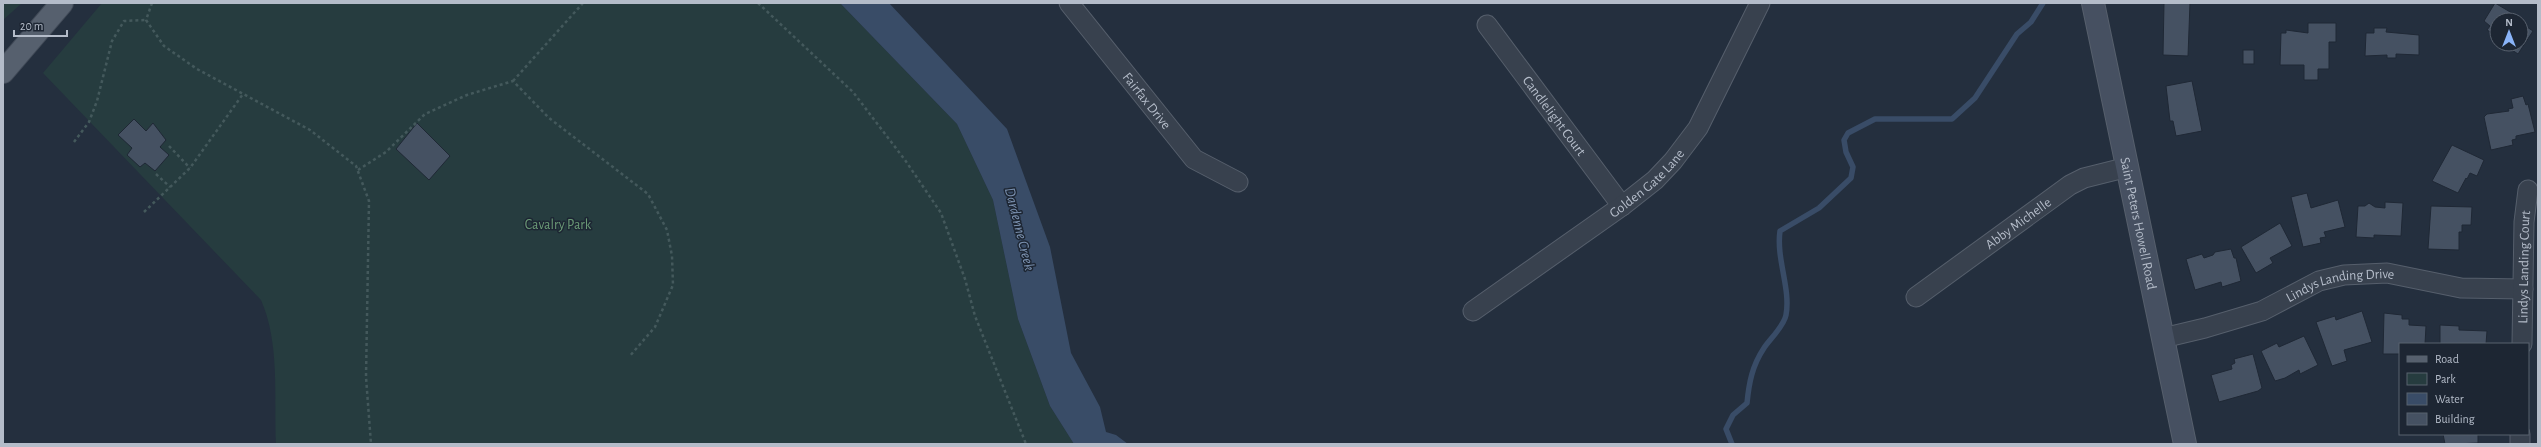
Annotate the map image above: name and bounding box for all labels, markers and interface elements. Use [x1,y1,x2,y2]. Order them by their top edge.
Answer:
scale bar [14,12,67,38]
north arrow [2489,12,2529,52]
text: N [2505,17,2513,28]
text: 20 m [20,20,43,32]
street label: Fairfax Drive [1120,70,1173,132]
street label: Candlelight Court [1520,74,1588,159]
street label: Golden Gate Lane [1607,147,1687,221]
street label: Saint Peters Howell Road [2117,156,2159,291]
water label: Dardenne Creek [1002,186,1037,272]
street label: Abby Michelle [1983,195,2054,252]
street label: Lindys Landing Court [2516,209,2533,324]
park label: Cavalry Park [525,218,592,232]
street label: Lindys Landing Drive [2284,267,2396,305]
legend [2399,343,2529,435]
text: Road [2435,353,2459,365]
text: Park [2435,373,2456,385]
text: Water [2435,393,2464,405]
text: Building [2435,413,2475,425]

